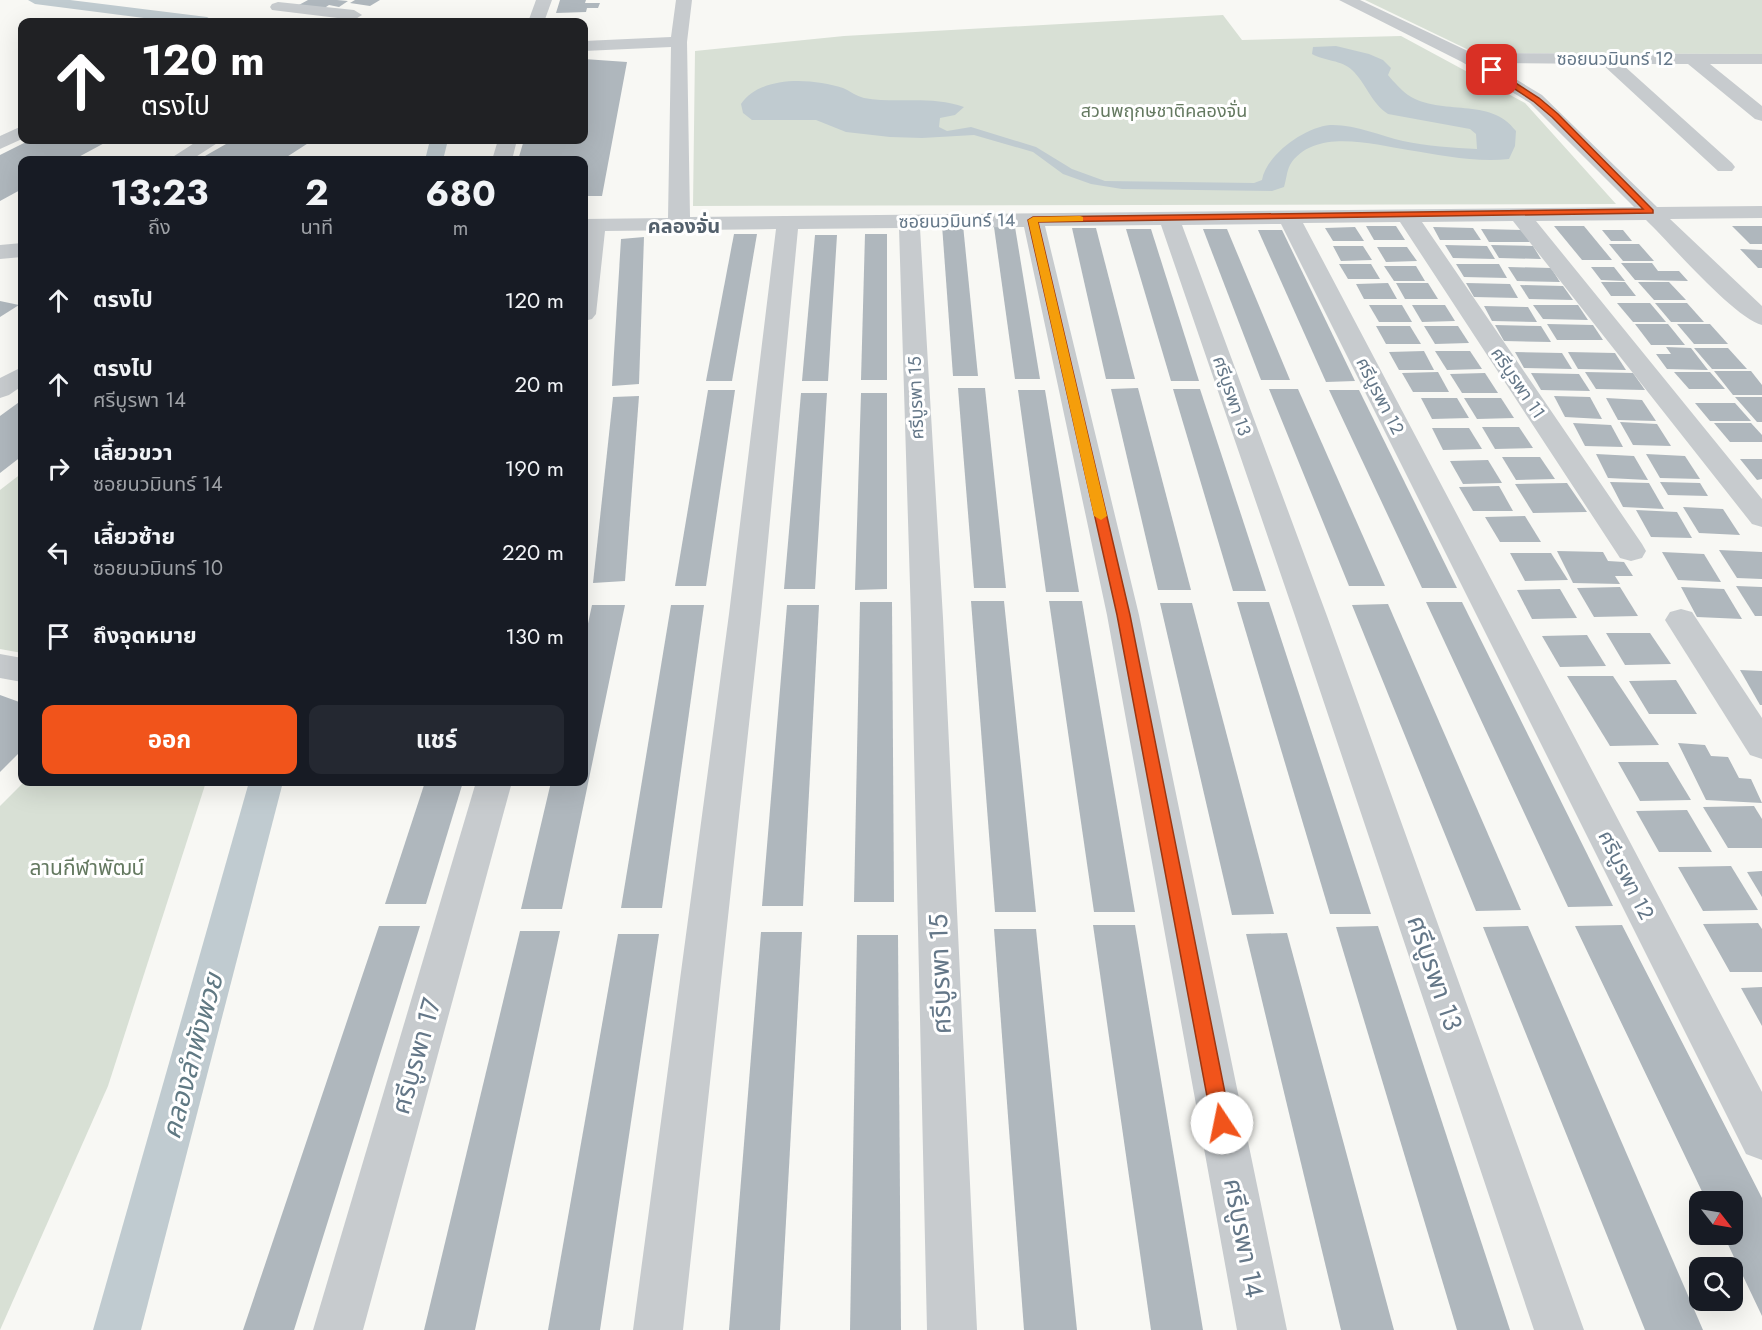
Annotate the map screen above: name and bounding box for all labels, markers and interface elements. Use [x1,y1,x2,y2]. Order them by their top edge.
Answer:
text: 120 m [141,30,265,91]
icon: ahead [42,42,120,120]
pin [1466,44,1517,95]
street label: ซอยนวมินทร์ 12 [1557,46,1673,72]
icon: arrive [1475,53,1508,86]
text: ตรงไป [141,86,210,125]
park label: สวนพฤกษชาติคลองจั่น [1081,98,1247,124]
text: 13:23 [110,166,208,218]
text: 2 [305,166,329,218]
text: 680 [425,167,496,219]
street label: ซอยนวมินทร์ 14 [898,207,1016,235]
district label: คลองจั่น [648,212,720,241]
text: ถึง [148,213,171,242]
text: นาที [301,213,333,242]
text: m [453,214,468,243]
text: ตรงไป [93,283,153,315]
icon: ahead [42,284,75,317]
text: 120 m [505,284,564,316]
street label: ศรีบูรพา 11 [1485,342,1551,424]
text: ตรงไป [93,352,153,384]
street label: ศรีบูรพา 13 [1206,353,1258,440]
street label: ศรีบูรพา 12 [1350,353,1410,439]
street label: ศรีบูรพา 15 [902,356,930,440]
icon: ahead [42,368,75,401]
text: 20 m [515,368,564,400]
text: ศรีบูรพา 14 [93,386,186,415]
text: เลี้ยวขวา [93,436,173,468]
icon: right [42,452,75,485]
text: 190 m [504,452,564,484]
text: ซอยนวมินทร์ 14 [93,470,223,499]
text: เลี้ยวซ้าย [93,520,175,552]
icon: left [42,536,75,569]
text: 220 m [502,536,564,568]
text: ซอยนวมินทร์ 10 [93,554,223,583]
text: ถึงจุดหมาย [93,619,197,651]
icon: arrive [42,620,75,653]
text: 130 m [505,620,564,652]
button: ออก [42,705,297,774]
button: แชร์ [309,705,564,774]
street label: ศรีบูรพา 12 [1591,825,1661,925]
park label: ลานกีฬาพัฒน์ [30,853,144,883]
street label: ศรีบูรพา 13 [1398,910,1472,1036]
street label: ศรีบูรพา 15 [919,913,961,1035]
water label: คลองลำพังพวย [151,967,233,1143]
street label: ศรีบูรพา 17 [381,993,451,1119]
position arrow [1190,1091,1254,1155]
street label: ศรีบูรพา 14 [1214,1175,1274,1301]
north arrow [1689,1191,1743,1245]
map controls [1689,1191,1743,1311]
button: search [1689,1257,1743,1311]

